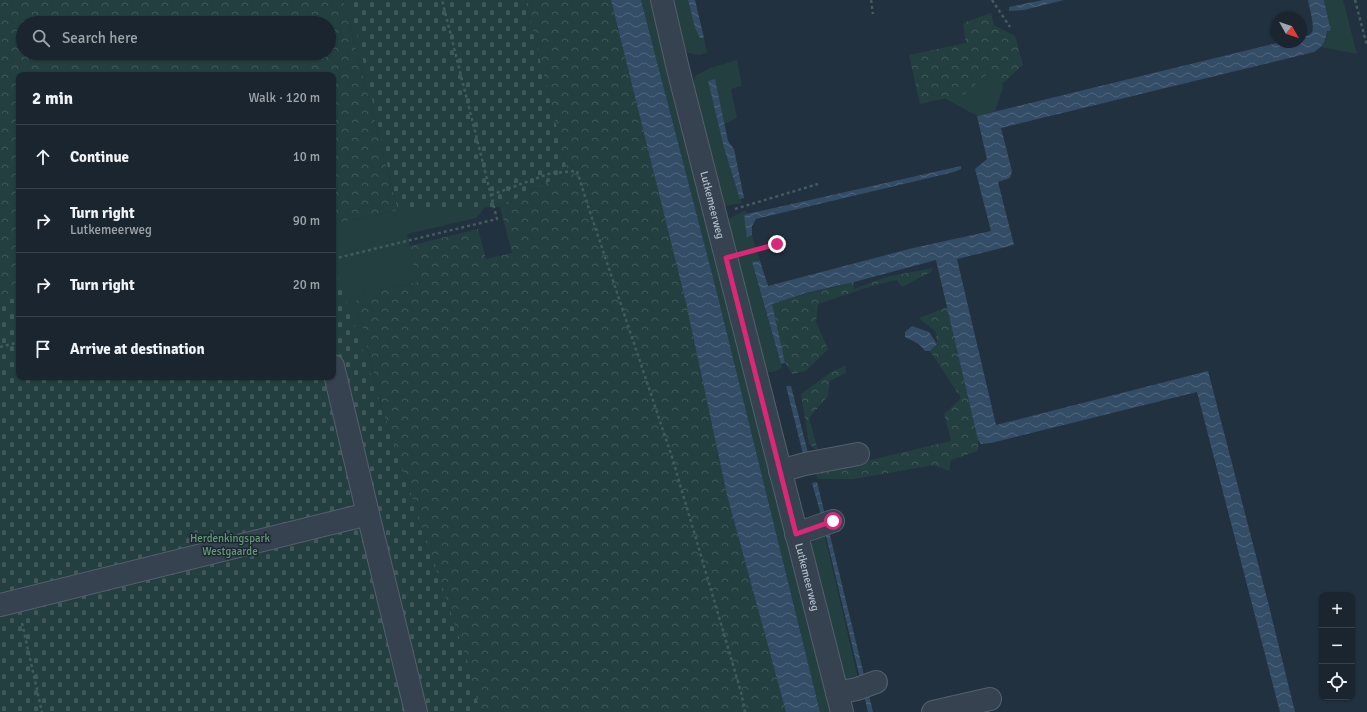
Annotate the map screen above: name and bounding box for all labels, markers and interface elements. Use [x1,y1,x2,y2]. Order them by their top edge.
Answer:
north arrow [1271,12,1307,48]
search box [16,16,336,60]
icon: search [30,27,52,49]
text: Search here [62,29,138,47]
text: 2 min [32,88,73,109]
text: Walk · 120 m [249,90,320,106]
icon: ahead [32,146,54,168]
text: Continue [70,148,129,166]
text: 10 m [293,149,320,165]
street label: Lutkemeerweg [697,170,727,240]
text: Turn right [70,204,135,222]
icon: right [32,210,54,232]
text: 90 m [293,213,320,229]
text: Lutkemeerweg [70,222,152,238]
route end [768,235,786,253]
icon: right [32,274,54,296]
text: Turn right [70,276,135,294]
text: 20 m [293,277,320,293]
icon: arrive [32,338,54,360]
text: Arrive at destination [70,340,205,358]
route start [824,512,842,530]
park label: Herdenkingspark Westgaarde [190,532,271,558]
street label: Lutkemeerweg [792,542,822,612]
map controls [1319,592,1355,700]
button: + [1319,592,1355,628]
button: − [1319,628,1355,664]
button: locate [1319,664,1355,700]

